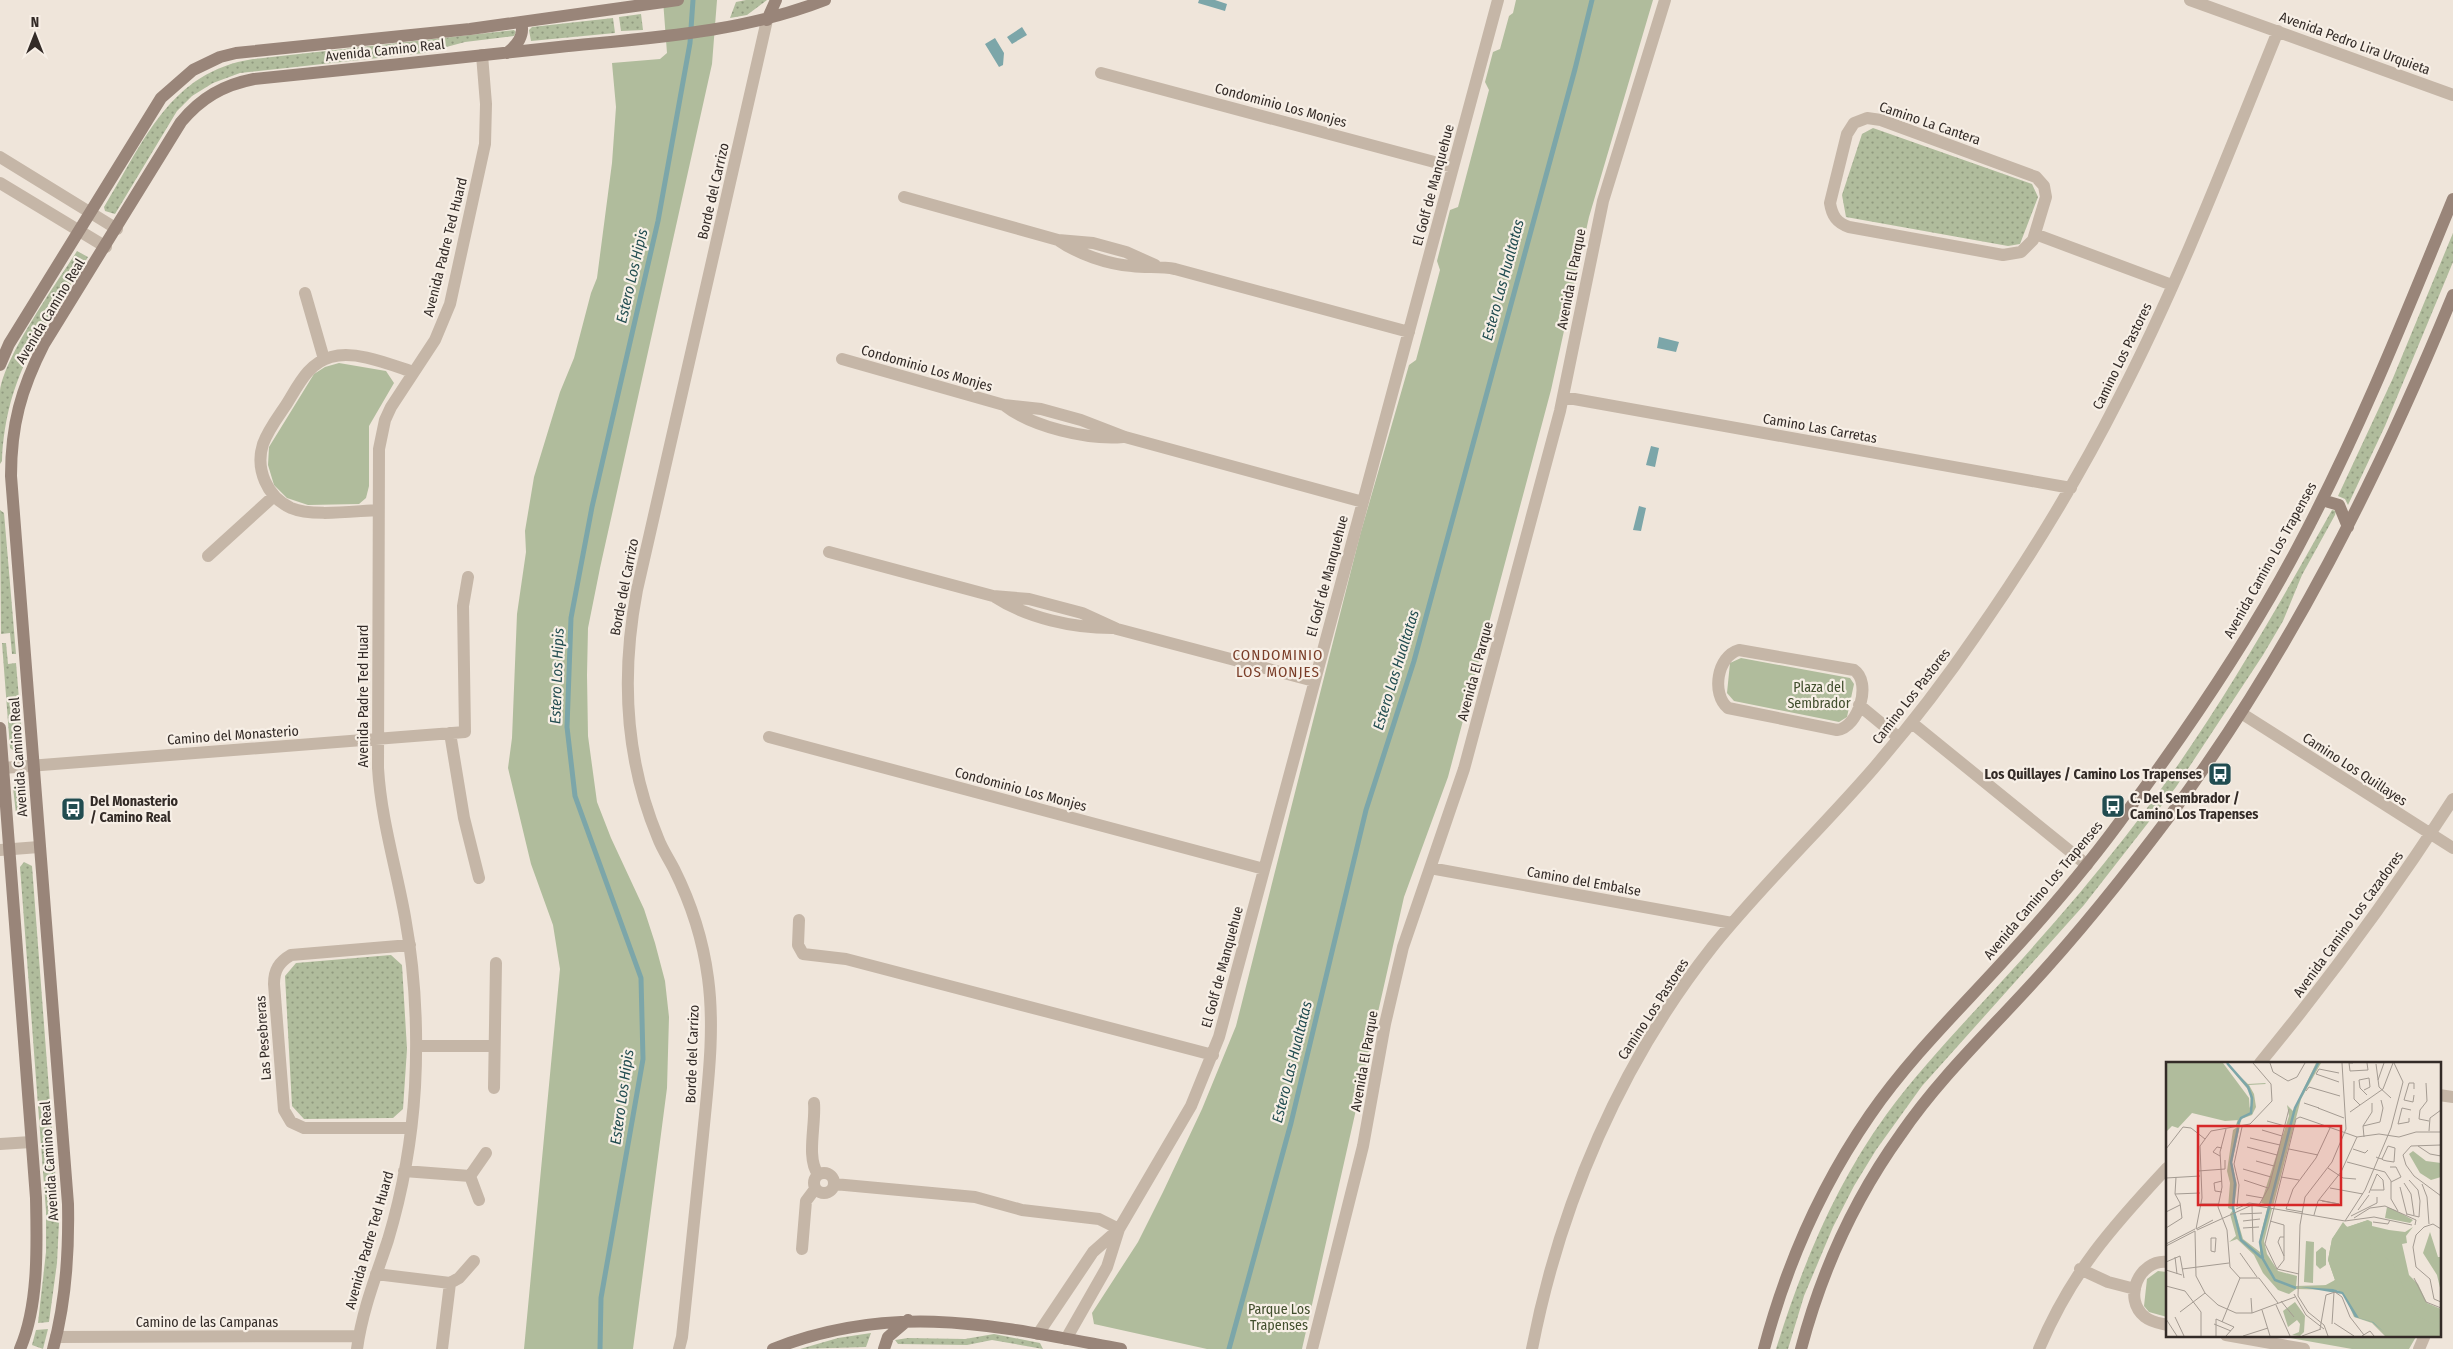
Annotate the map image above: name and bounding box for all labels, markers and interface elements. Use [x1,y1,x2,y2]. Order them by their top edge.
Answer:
street label: Avenida Pedro Lira Urquieta [2277,8,2433,79]
north arrow [10,10,60,60]
text: N [31,14,39,31]
street label: Avenida Camino Real [325,36,446,65]
street label: Condominio Los Monjes [1213,80,1349,131]
street label: Camino La Cantera [1877,98,1983,149]
street label: El Golf de Manquehue [1409,122,1458,248]
street label: Borde del Carrizo [694,141,733,241]
street label: Avenida Padre Ted Huard [420,176,471,318]
water label: Estero Las Hualtatas [1478,217,1528,343]
water label: Estero Los Hipis [612,227,652,325]
street label: Avenida El Parque [1553,227,1590,331]
street label: Avenida Camino Real [12,255,89,367]
street label: Camino Los Pastores [2089,300,2156,413]
street label: Condominio Los Monjes [859,342,995,395]
street label: Camino Las Carretas [1761,410,1878,447]
street label: Avenida Camino Los Trapenses [2220,479,2320,641]
street label: El Golf de Manquehue [1303,513,1352,639]
street label: Borde del Carrizo [607,537,642,637]
water label: Estero Las Hualtatas [1369,607,1423,732]
street label: Avenida El Parque [1454,620,1497,723]
street label: Avenida Padre Ted Huard [355,625,372,767]
water label: Estero Los Hipis [546,627,568,724]
street label: Camino Los Pastores [1869,645,1954,748]
district label: CONDOMINIO LOS MONJES [1233,646,1323,681]
park label: Plaza del Sembrador [1787,679,1851,712]
street label: Avenida Camino Real [6,696,31,817]
street label: Camino del Monasterio [167,722,299,749]
street label: Camino Los Quillayes [2299,729,2410,810]
bus stop icon: Los Quillayes / Camino Los Trapenses [2207,761,2233,787]
street label: Condominio Los Monjes [953,764,1089,815]
place label: Los Quillayes / Camino Los Trapenses [1985,766,2202,783]
place label: C. Del Sembrador / Camino Los Trapenses [2130,790,2258,823]
place label: Del Monasterio / Camino Real [90,793,179,826]
bus stop icon: C. Del Sembrador / Camino Los Trapenses [2100,793,2126,819]
bus stop icon: Del Monasterio / Camino Real [60,796,86,822]
street label: Avenida Camino Los Trapenses [1980,818,2106,963]
street label: Avenida Camino Los Cazadores [2290,848,2407,1000]
street label: Camino del Embalse [1526,863,1642,900]
street label: El Golf de Manquehue [1198,904,1247,1030]
street label: Camino Los Pastores [1614,956,1692,1063]
street label: Las Pesebreras [252,995,275,1081]
water label: Estero Las Hualtatas [1268,999,1316,1125]
street label: Borde del Carrizo [682,1004,703,1104]
street label: Avenida El Parque [1347,1009,1382,1113]
water label: Estero Los Hipis [606,1048,638,1146]
inset map [2166,1062,2440,1336]
street label: Avenida Camino Real [37,1100,62,1221]
street label: Avenida Padre Ted Huard [342,1169,397,1311]
park label: Parque Los Trapenses [1248,1301,1310,1334]
street label: Camino de las Campanas [136,1314,278,1331]

